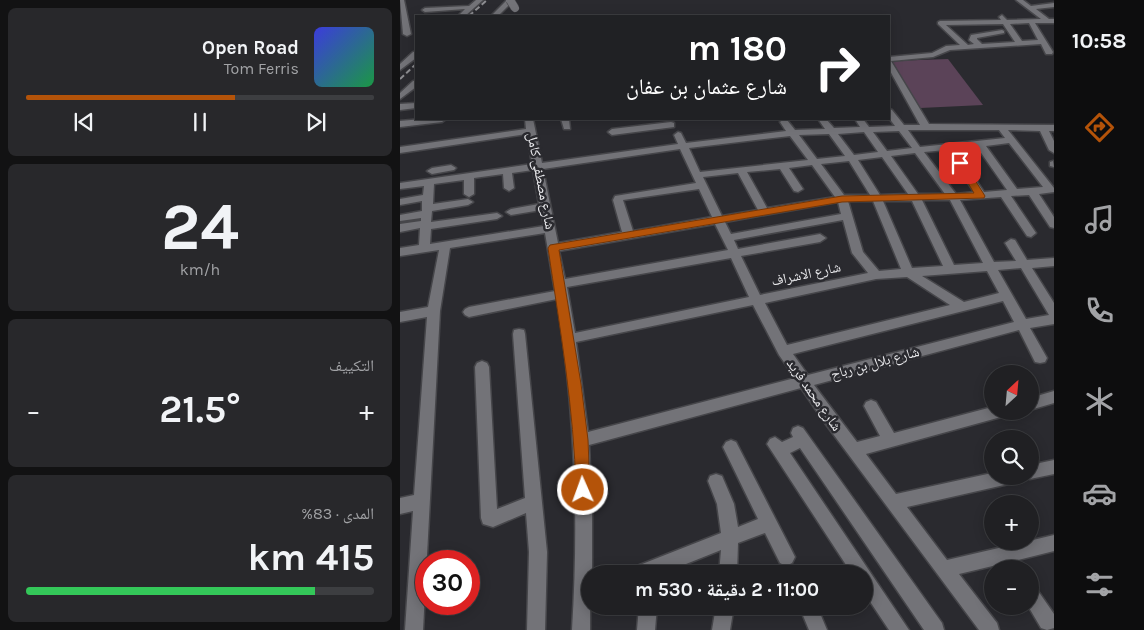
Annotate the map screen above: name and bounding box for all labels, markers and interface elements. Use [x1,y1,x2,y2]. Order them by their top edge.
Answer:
text: 180 m [688,28,787,69]
text: 10:58 [1072,28,1126,54]
icon: right [805,35,870,100]
text: Open Road [202,37,299,59]
text: Tom Ferris [224,59,299,78]
text: شارع عثمان بن عفان [626,74,787,100]
icon: previous [70,108,98,136]
icon: pause [186,108,214,136]
icon: next [302,108,330,136]
icon: directions [1082,110,1117,145]
street label: شارع مصطفى كامل [522,131,559,231]
pin [939,142,981,184]
icon: arrive [946,149,974,177]
text: 24 [161,189,239,265]
icon: music [1082,202,1117,237]
street label: شارع الاشراف [770,258,843,291]
text: km/h [180,260,220,279]
icon: phone [1082,293,1117,328]
street label: شارع بلال بن رباح [829,343,921,384]
text: التكييف [329,356,374,375]
street label: شارع محمد فريد [782,356,845,435]
north arrow [984,365,1039,420]
map controls [984,365,1039,615]
icon: climate [1082,384,1117,419]
text: 21.5° [159,387,241,432]
text: − [26,394,41,427]
text: + [359,394,374,427]
button: search [984,430,1039,485]
position arrow [556,463,608,515]
icon: car [1082,476,1117,511]
button: + [984,495,1039,550]
text: المدى · 83% [301,504,374,523]
text: 415 km [248,535,374,580]
speed limit sign: 30 [415,550,480,615]
button: − [984,560,1039,615]
icon: filters [1082,567,1117,602]
text: 11:00 · 2 دقيقة · 530 m [635,579,819,601]

